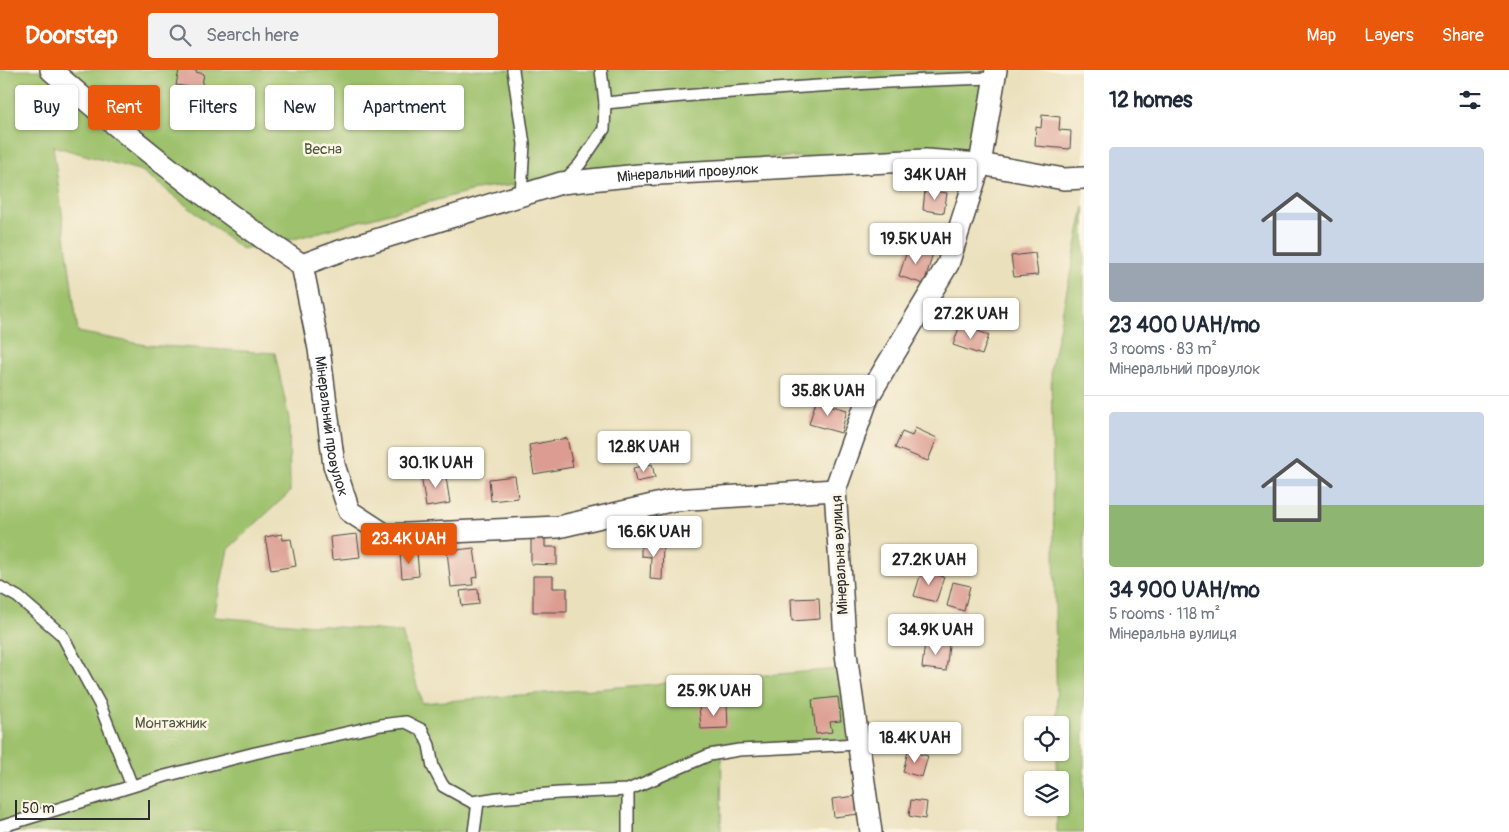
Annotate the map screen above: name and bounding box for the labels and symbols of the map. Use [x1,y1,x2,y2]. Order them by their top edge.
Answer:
park label: Весна [304,140,342,159]
pin: 34K UAH [889,158,981,201]
street label: Мінеральний провулок [616,159,760,187]
pin: 19.5K UAH [859,222,973,265]
pin: 27.2K UAH [914,298,1028,340]
street label: Мінеральний провулок [310,355,353,499]
pin: 35.8K UAH [771,374,885,417]
pin: 12.8K UAH [587,430,701,473]
pin: 30.1K UAH [379,446,493,489]
street label: Мінеральна вулиця [827,495,853,615]
pin: 16.6K UAH [597,516,711,558]
pin: 23.4K UAH [352,522,466,565]
pin: 27.2K UAH [872,544,986,586]
pin: 34.9K UAH [879,614,993,656]
pin: 25.9K UAH [657,674,771,717]
park label: Монтажник [135,714,207,733]
pin: 18.4K UAH [858,722,972,764]
scale bar [15,797,150,820]

